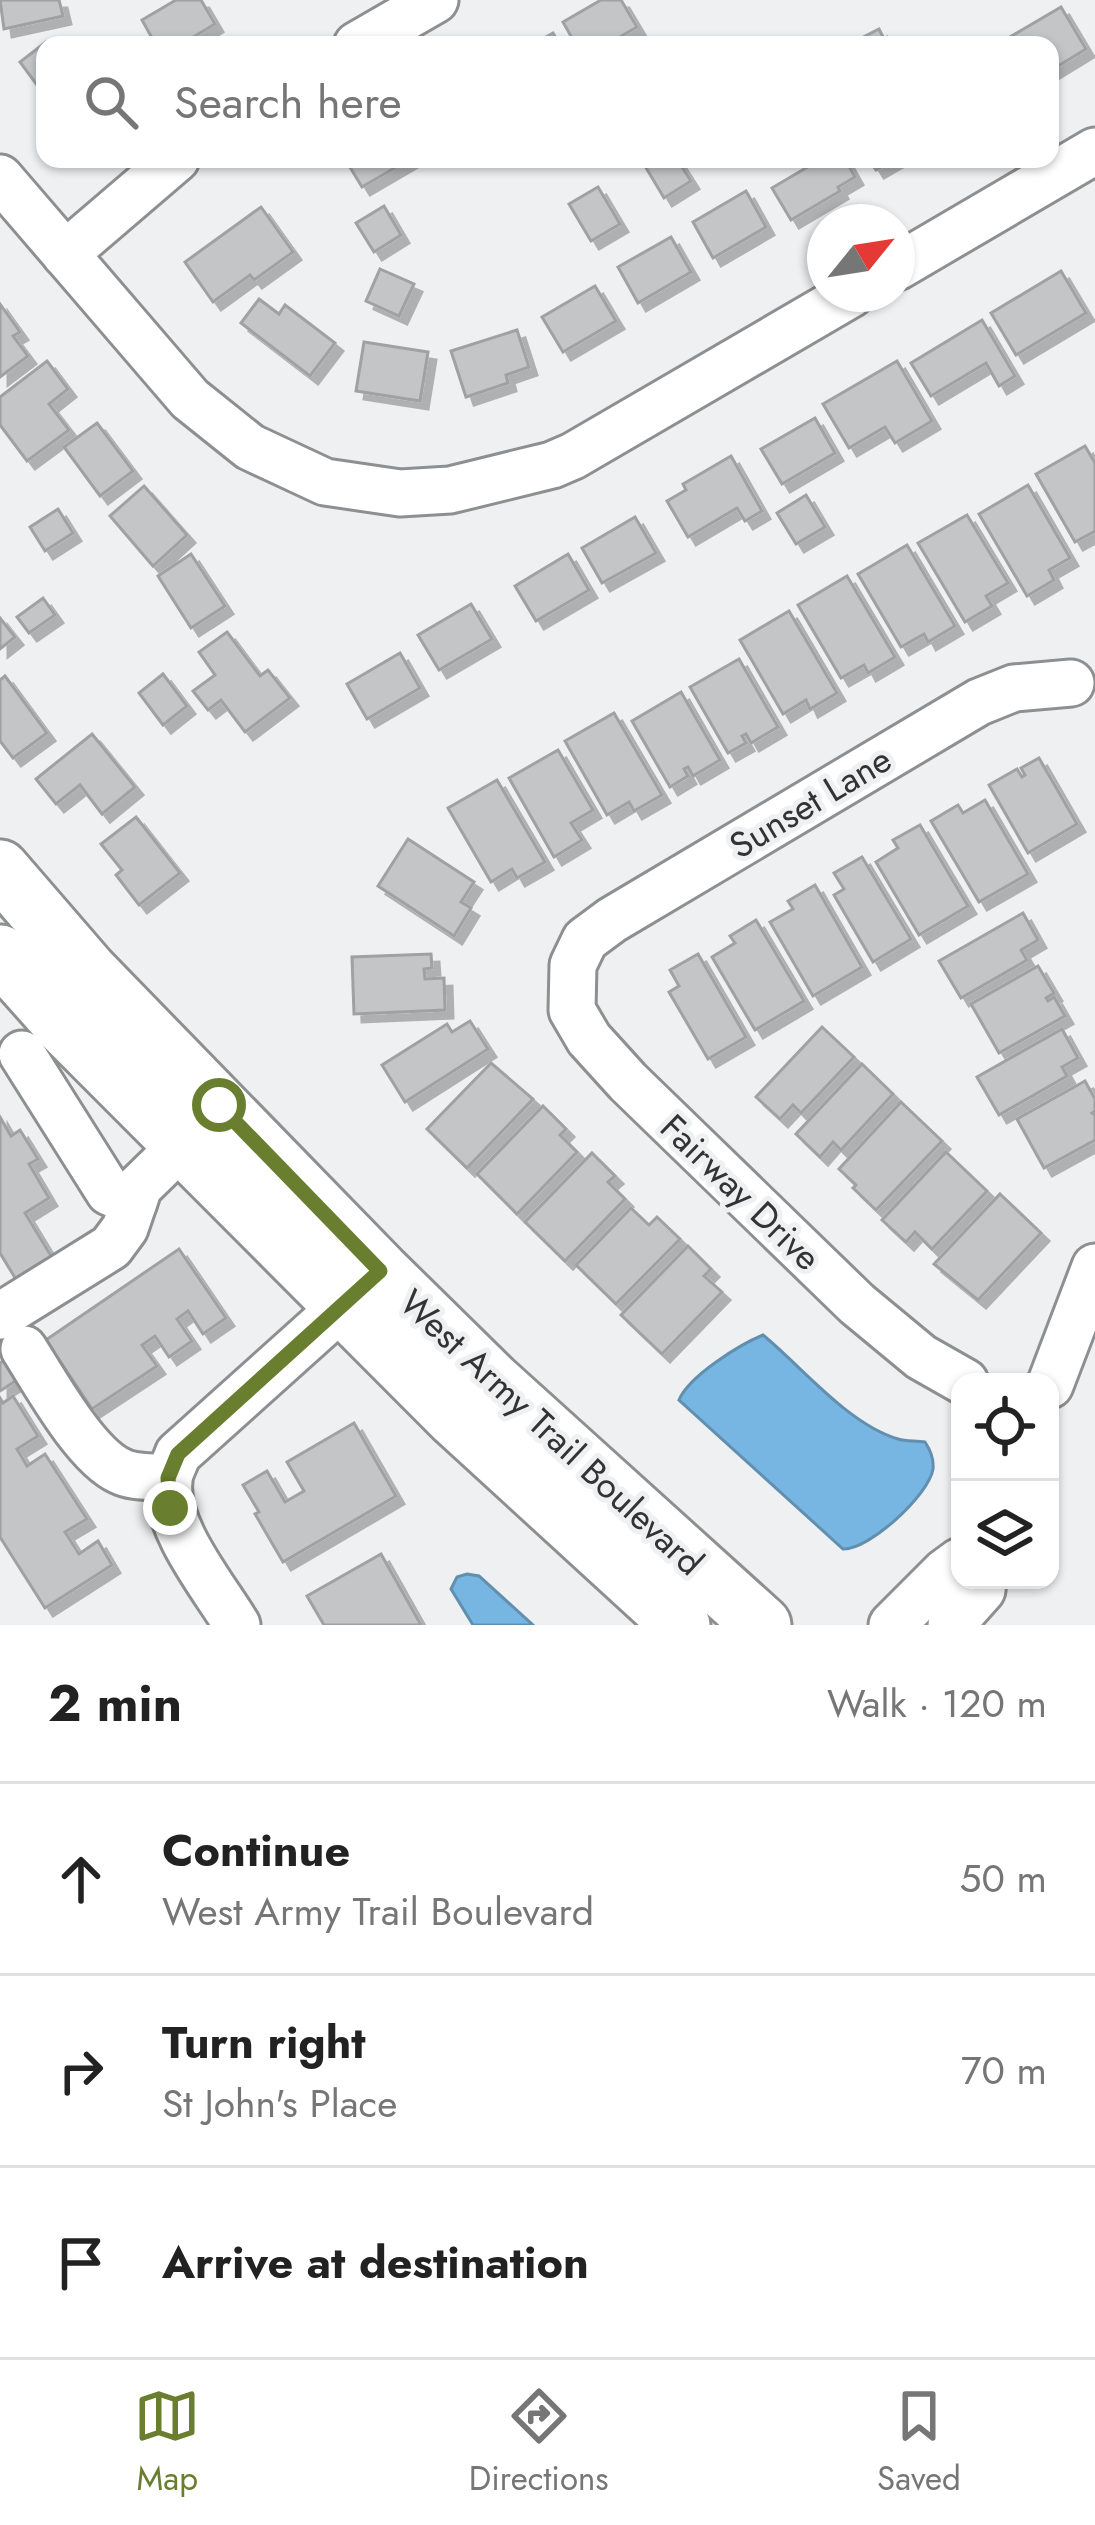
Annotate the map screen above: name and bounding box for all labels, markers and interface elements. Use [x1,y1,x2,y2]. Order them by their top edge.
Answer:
search box [36,36,1059,168]
icon: search [78,69,144,135]
text: Search here [174,70,402,135]
north arrow [807,204,915,312]
street label: Sunset Lane [719,733,901,871]
route start [192,1078,246,1132]
street label: Fairway Drive [649,1102,833,1282]
street label: West Army Trail Boulevard [388,1277,716,1587]
map controls [951,1373,1059,1589]
button: locate [951,1373,1059,1481]
route end [143,1481,197,1535]
button: layers [951,1481,1059,1589]
text: 2 min [48,1666,182,1740]
text: Walk · 120 m [827,1675,1047,1732]
text: Continue [162,1818,350,1883]
icon: ahead [48,1846,114,1912]
text: 50 m [959,1850,1047,1907]
text: West Army Trail Boulevard [162,1883,594,1940]
text: Turn right [162,2010,366,2075]
icon: right [48,2038,114,2104]
text: 70 m [961,2042,1047,2099]
text: St John's Place [162,2075,397,2132]
icon: arrive [48,2230,114,2296]
text: Arrive at destination [162,2230,589,2295]
tab: Map [134,2383,200,2502]
tab: Directions [469,2383,609,2502]
tab: Saved [877,2383,961,2502]

